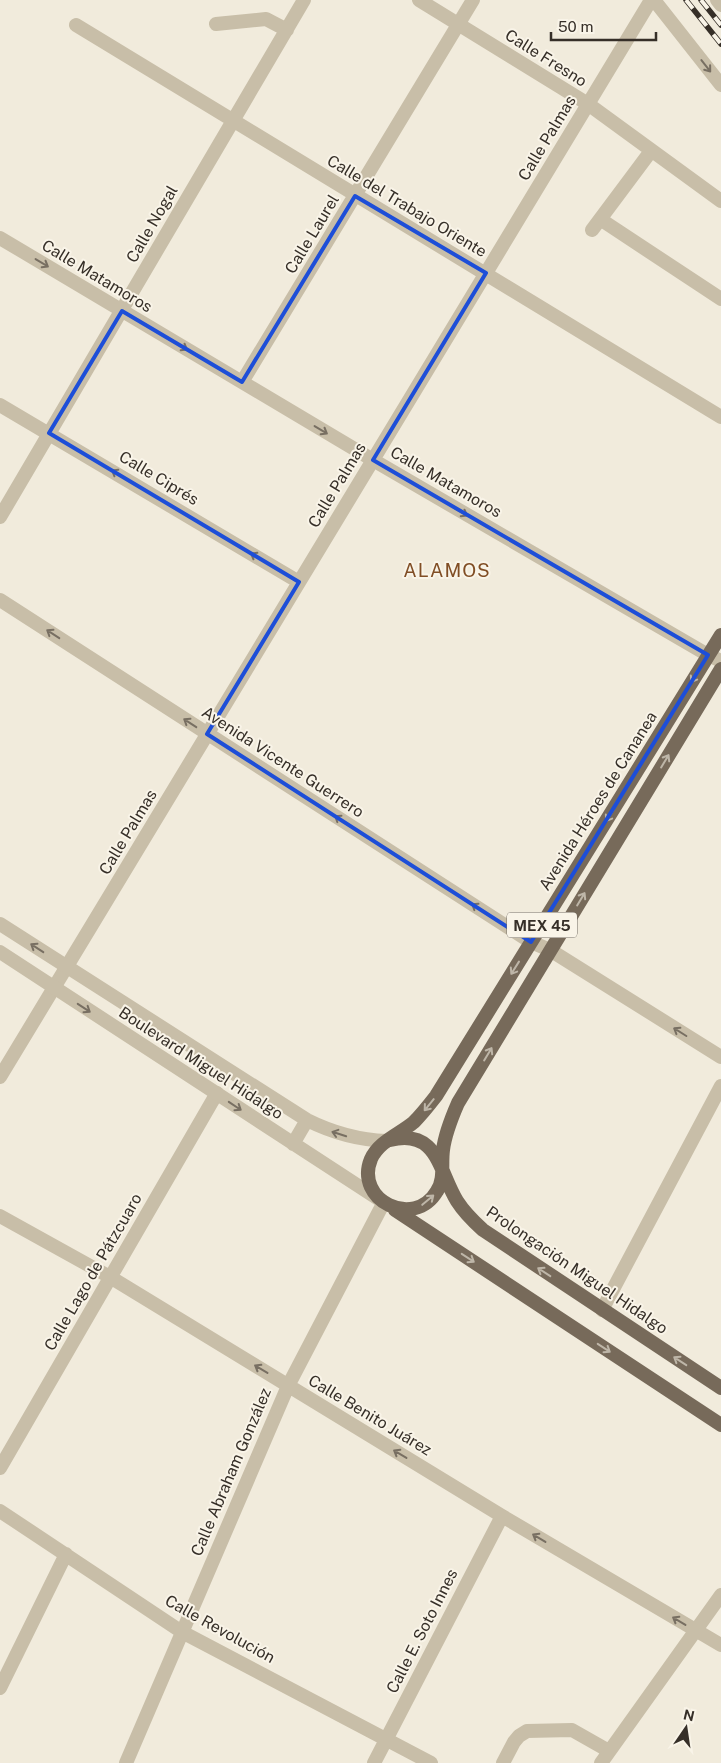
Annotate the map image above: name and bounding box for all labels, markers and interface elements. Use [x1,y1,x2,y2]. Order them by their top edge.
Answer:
scale bar [551,10,656,42]
text: 50 m [558,18,593,35]
street label: Calle Fresno [502,25,590,91]
one-way arrow [701,59,711,73]
street label: Calle Palmas [514,92,580,184]
street label: Calle del Trabajo Oriente [324,151,490,261]
street label: Calle Nogal [122,182,182,266]
street label: Calle Laurel [281,191,343,277]
street label: Calle Matamoros [38,236,156,316]
one-way arrow [34,258,49,268]
one-way arrow [174,342,188,352]
one-way arrow [313,425,327,435]
street label: Calle Palmas [304,439,370,531]
street label: Calle Matamoros [387,442,505,522]
street label: Calle Ciprés [116,447,202,509]
one-way arrow [111,469,125,479]
one-way arrow [454,507,468,517]
one-way arrow [251,552,265,562]
district label: ALAMOS [403,559,491,581]
one-way arrow [47,629,61,639]
one-way arrow [690,669,700,683]
street label: Avenida Vicente Guerrero [198,702,368,822]
street label: Avenida Héroes de Cananea [535,708,661,894]
one-way arrow [183,717,197,727]
one-way arrow [661,754,671,768]
street label: Calle Palmas [95,786,161,878]
one-way arrow [605,807,615,821]
one-way arrow [334,815,348,825]
one-way arrow [576,893,586,907]
one-way arrow [471,903,485,913]
road number: MEX 45 [507,912,577,938]
one-way arrow [30,942,44,952]
one-way arrow [510,960,520,974]
one-way arrow [77,1003,91,1013]
street label: Boulevard Miguel Hidalgo [115,1003,287,1123]
one-way arrow [673,1026,687,1036]
one-way arrow [483,1047,493,1061]
one-way arrow [424,1098,435,1111]
one-way arrow [228,1101,242,1111]
one-way arrow [331,1128,347,1138]
street label: Calle Lago de Pátzcuaro [40,1190,146,1354]
one-way arrow [421,1195,434,1206]
street label: Prolongación Miguel Hidalgo [483,1202,671,1338]
one-way arrow [461,1253,475,1263]
one-way arrow [538,1267,552,1277]
one-way arrow [597,1342,611,1353]
one-way arrow [674,1356,688,1366]
one-way arrow [254,1364,268,1374]
street label: Calle Benito Juárez [305,1371,435,1460]
street label: Calle Abraham González [187,1385,275,1559]
one-way arrow [393,1448,407,1458]
one-way arrow [532,1532,546,1542]
street label: Calle E. Soto Innes [382,1566,462,1696]
street label: Calle Revolución [162,1591,278,1667]
one-way arrow [672,1615,686,1625]
north arrow [661,1703,711,1753]
text: N [682,1706,696,1724]

